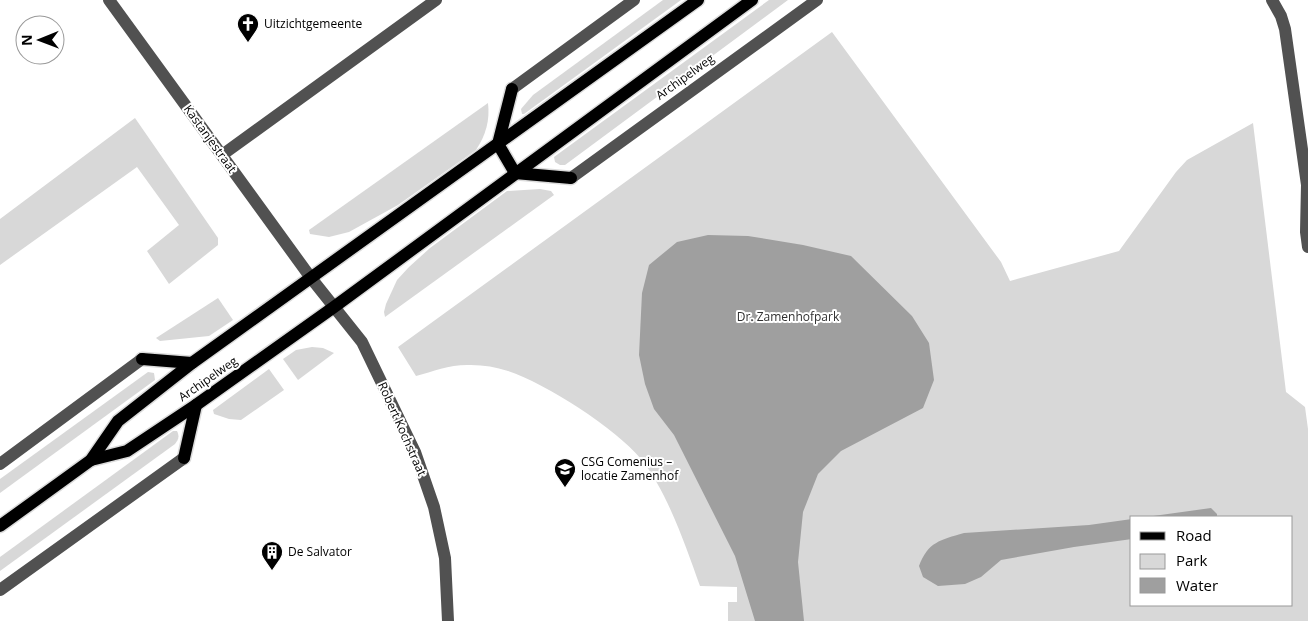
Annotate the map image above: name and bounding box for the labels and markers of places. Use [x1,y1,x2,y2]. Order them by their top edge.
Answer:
church icon: Uitzichtgemeente [236,12,260,43]
place label: Uitzichtgemeente [264,15,363,32]
place label: CSG Comenius – locatie Zamenhof [581,453,679,484]
school or university icon: CSG Comenius – locatie Zamenhof [553,457,577,488]
building icon: De Salvator [260,540,284,571]
place label: De Salvator [288,543,352,560]

